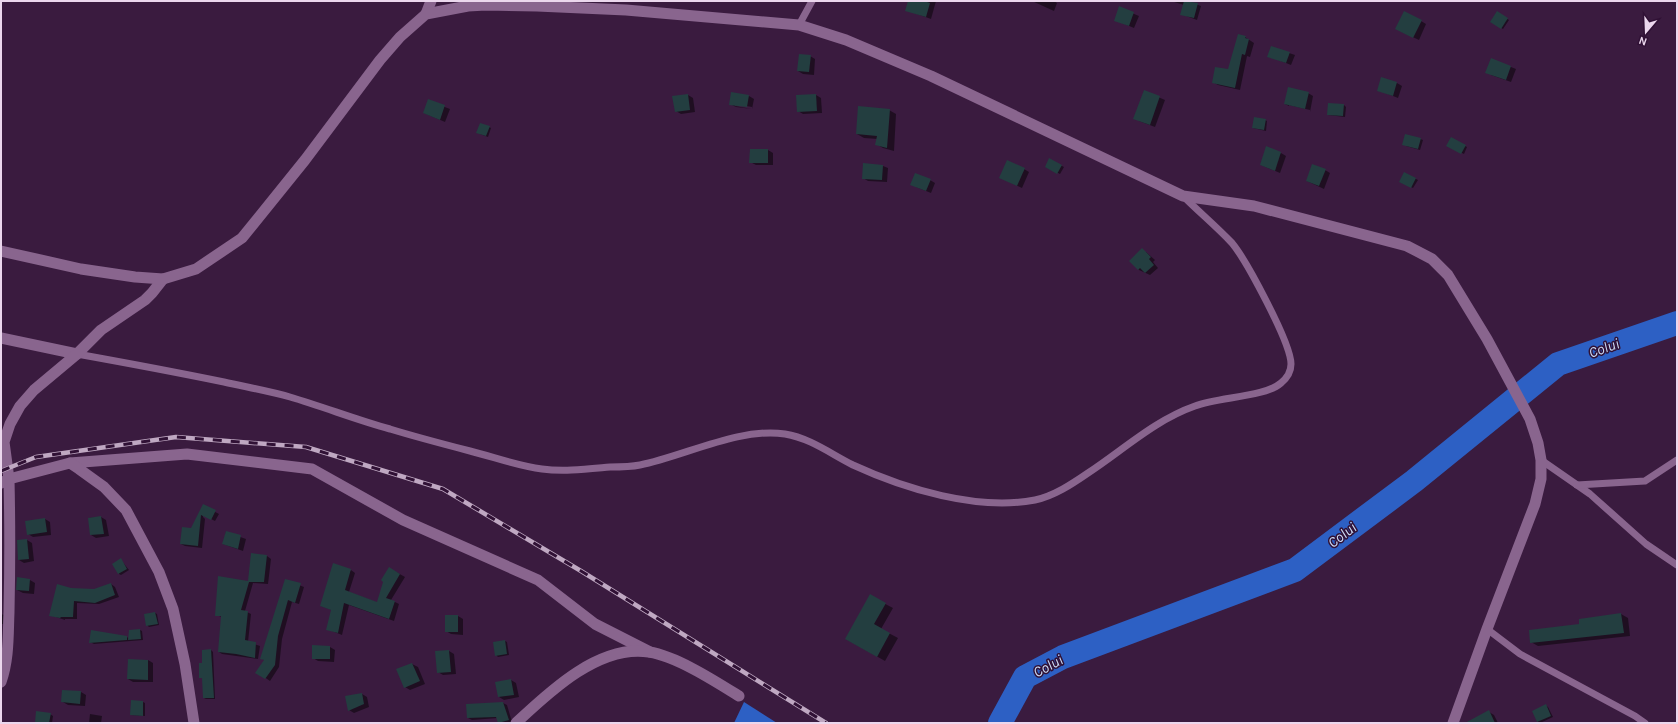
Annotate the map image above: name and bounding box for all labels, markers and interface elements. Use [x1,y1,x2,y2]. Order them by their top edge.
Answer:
north arrow [1626,12,1666,52]
text: N [1637,34,1649,48]
water label: Colui [1586,334,1622,362]
water label: Colui [1324,518,1360,552]
water label: Colui [1030,651,1066,681]

